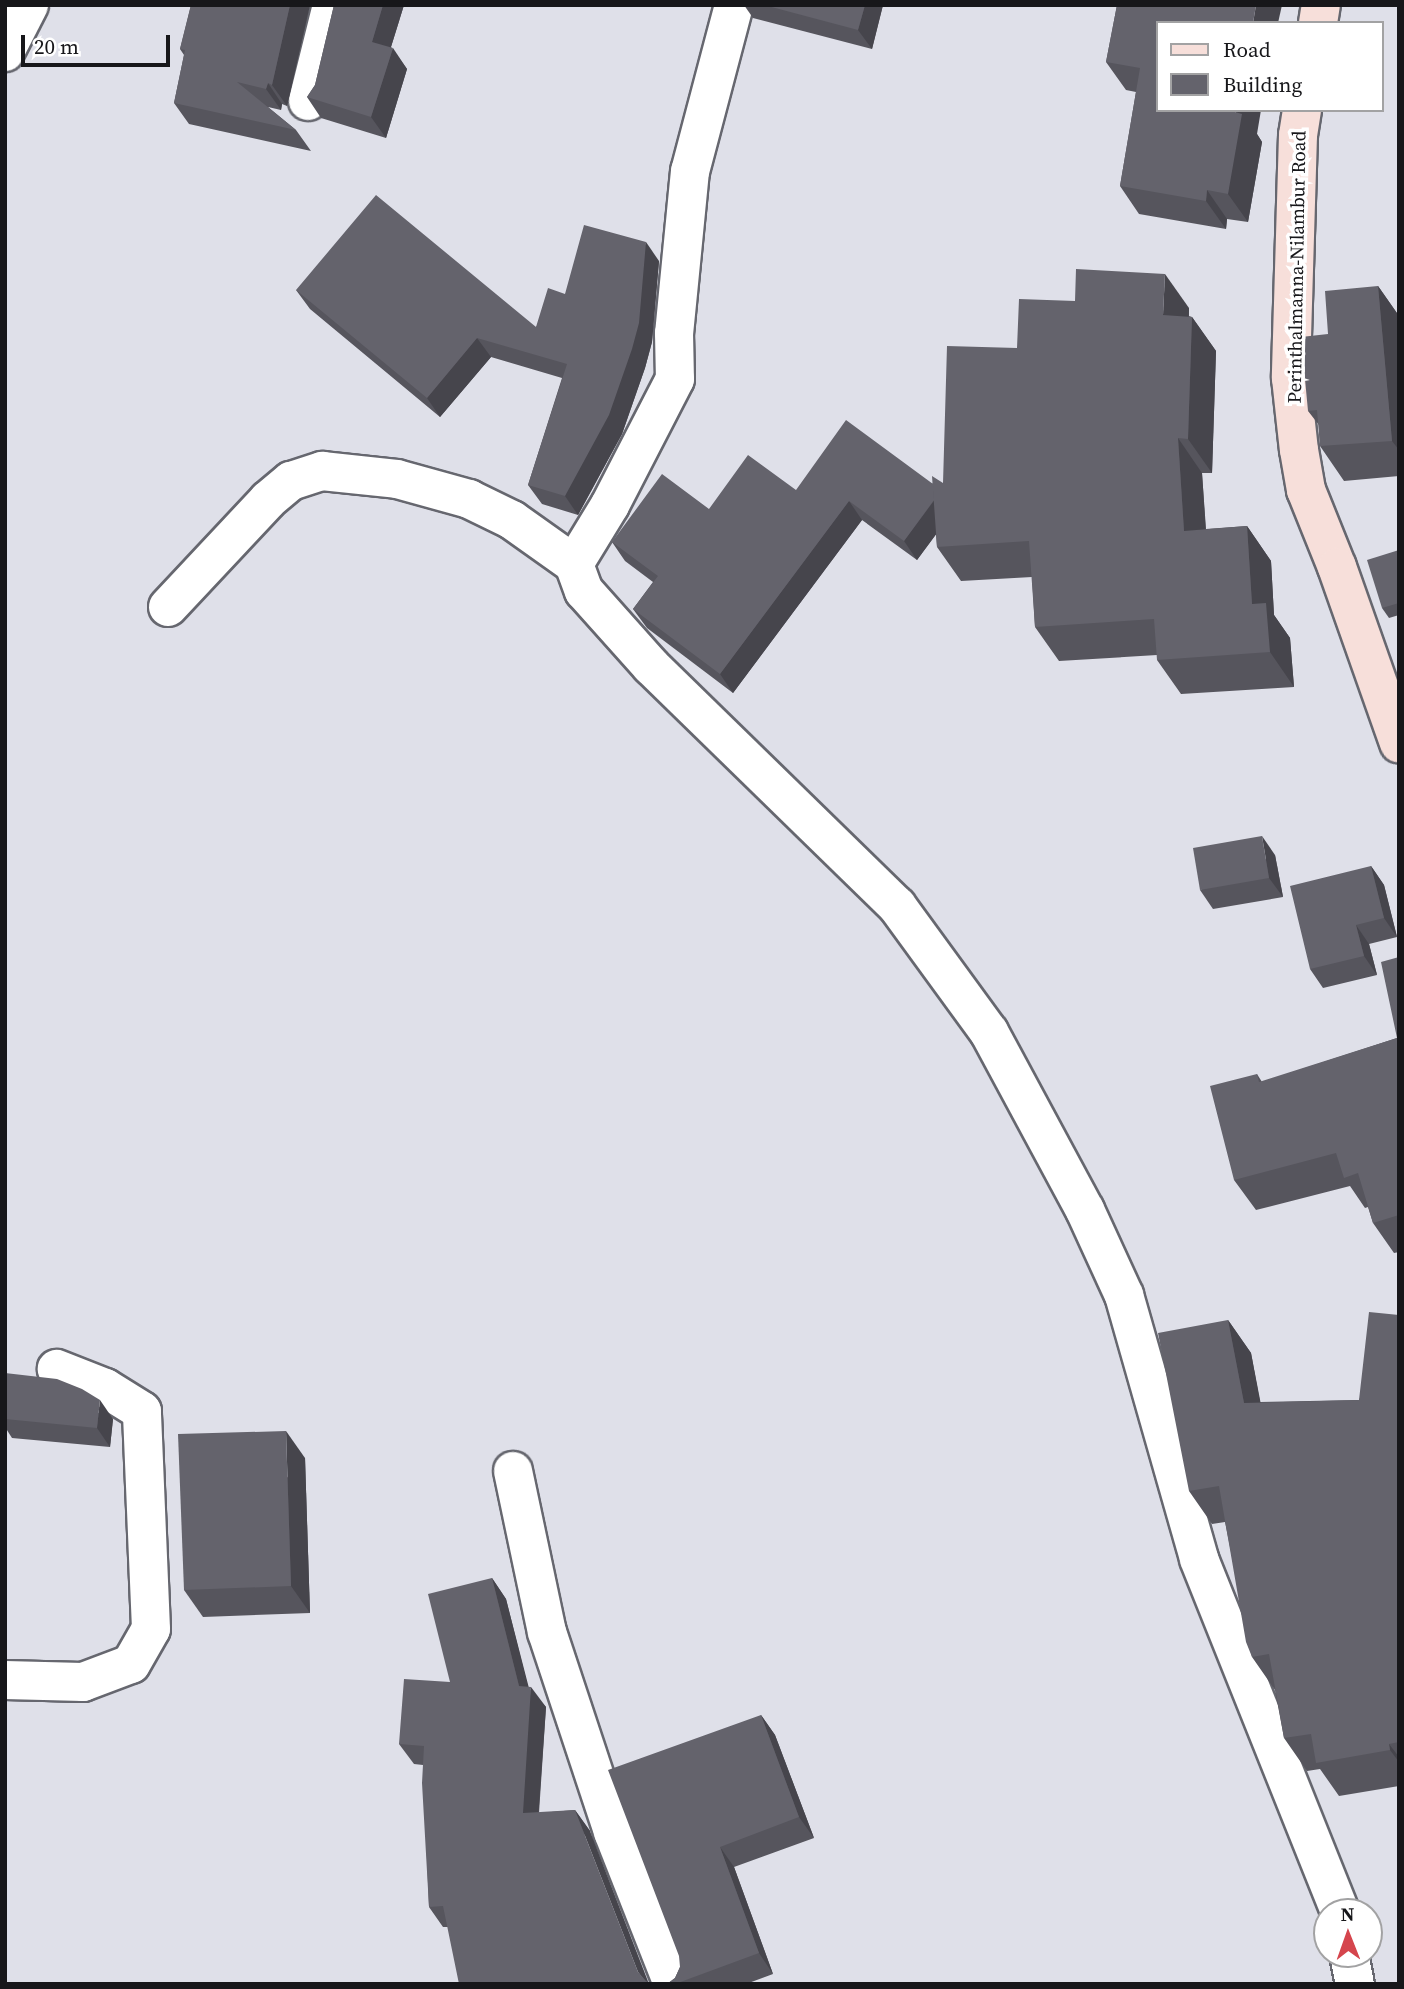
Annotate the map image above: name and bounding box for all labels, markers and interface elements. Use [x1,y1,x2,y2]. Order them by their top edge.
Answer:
scale bar [24,21,173,65]
legend [1156,21,1383,112]
text: 20 m [34,32,79,61]
text: Road [1223,35,1271,64]
text: Building [1223,70,1302,99]
street label: Perinthalmanna-Nilambur Road [1283,130,1311,404]
north arrow [1313,1898,1383,1968]
text: N [1341,1901,1355,1927]

